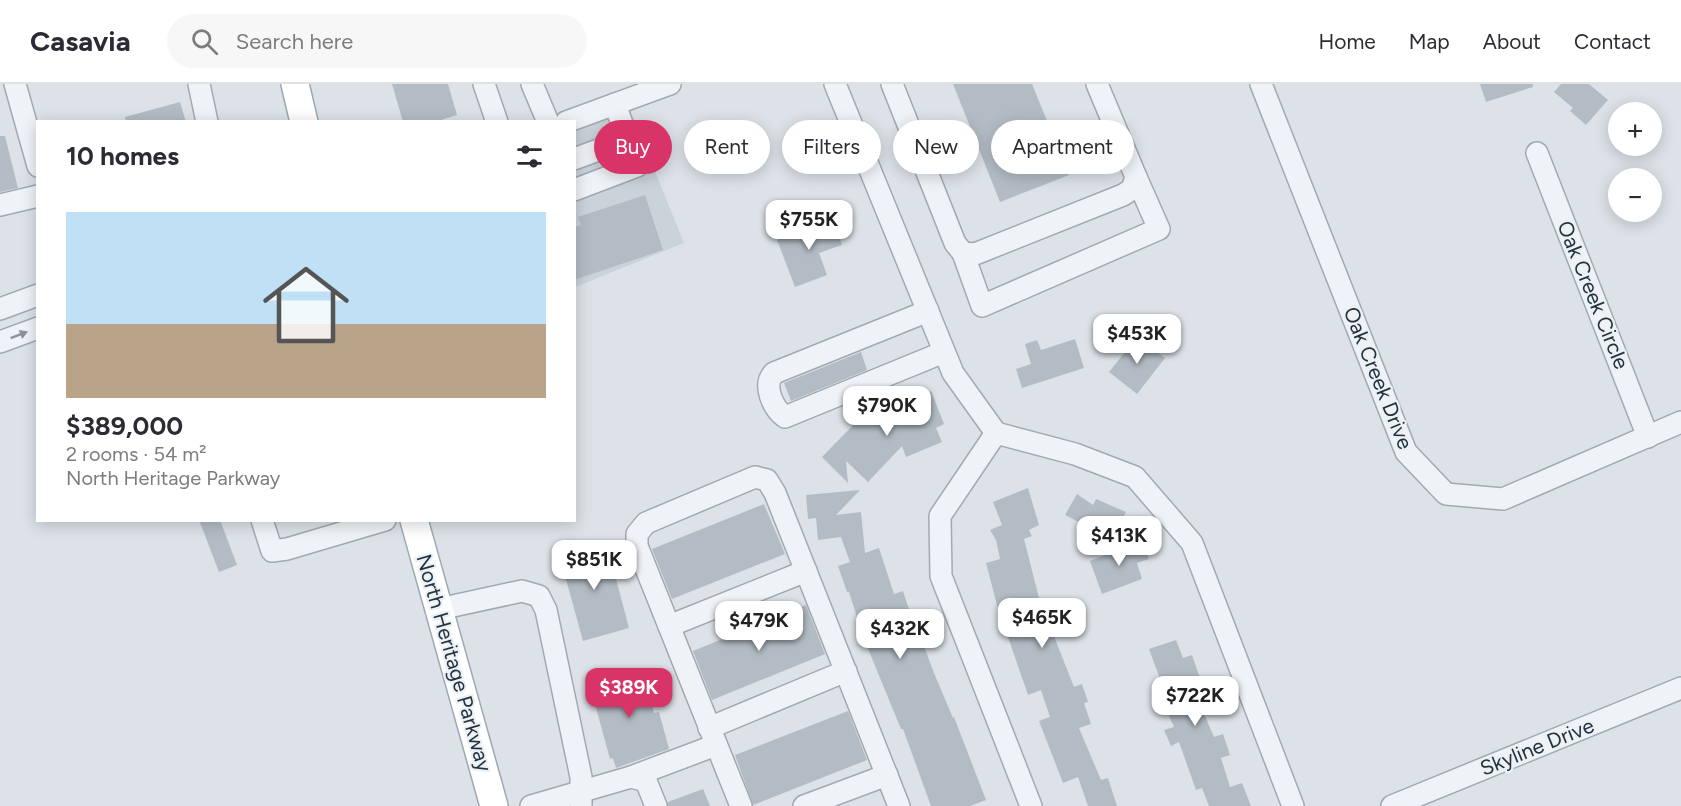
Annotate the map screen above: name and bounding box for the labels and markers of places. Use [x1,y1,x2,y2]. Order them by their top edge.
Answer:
pin: $755K [767,200,851,251]
pin: $453K [1095,314,1179,365]
pin: $790K [845,386,929,437]
pin: $413K [1077,516,1161,567]
pin: $851K [552,540,636,591]
pin: $465K [1000,598,1084,649]
pin: $479K [717,601,801,652]
pin: $432K [858,609,942,660]
pin: $389K [587,668,671,719]
pin: $722K [1153,676,1237,727]

